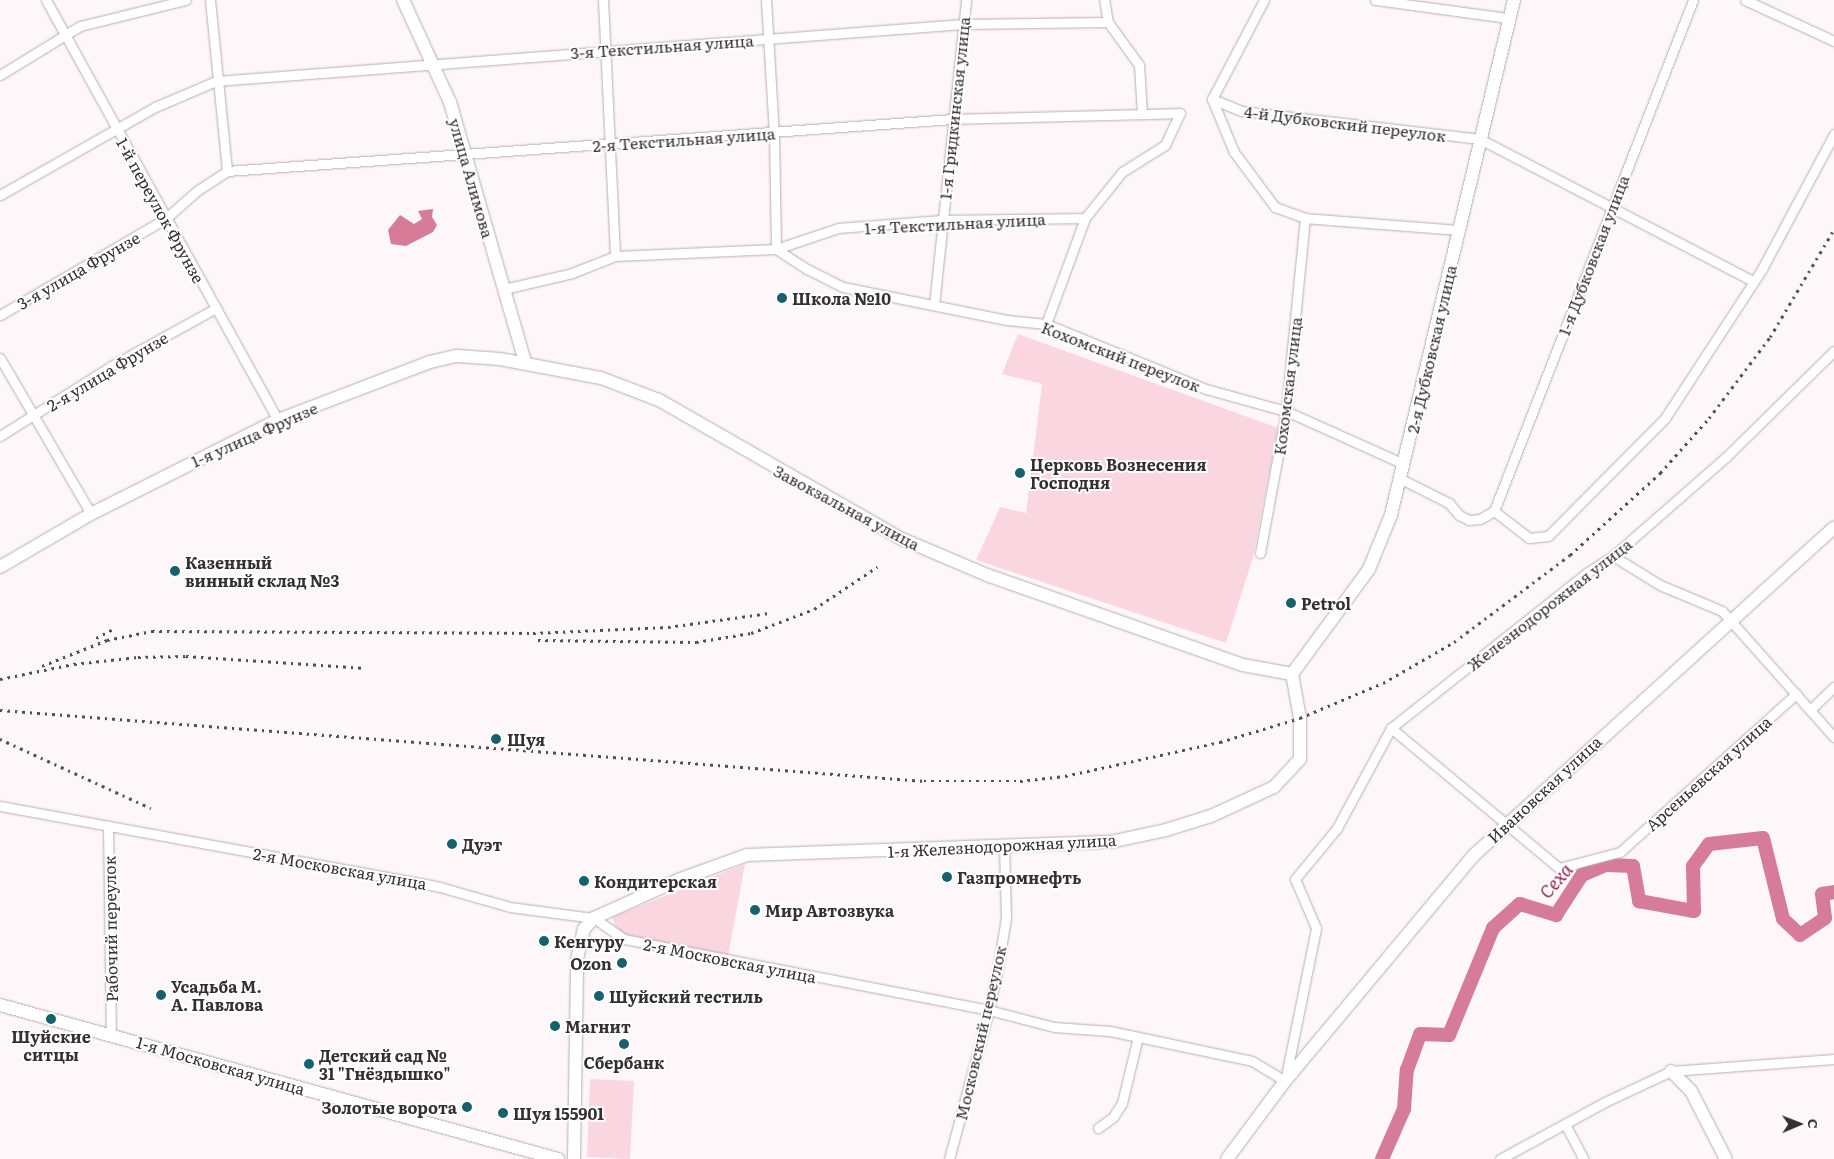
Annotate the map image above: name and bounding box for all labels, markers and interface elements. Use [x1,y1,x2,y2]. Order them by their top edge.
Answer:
street label: 1-я Гридкинская улица [935,16,973,200]
street label: 3-я Текстильная улица [570,30,754,62]
street label: 4-й Дубковский переулок [1243,101,1447,145]
street label: улица Алимова [446,116,498,240]
street label: 2-я Текстильная улица [592,123,776,155]
street label: 1-й переулок Фрунзе [113,134,209,286]
street label: 1-я Дубковская улица [1553,172,1633,338]
street label: 1-я Текстильная улица [864,209,1046,237]
street label: 3-я улица Фрунзе [13,227,143,313]
street label: 2-я Дубковская улица [1402,263,1460,435]
place label: Школа №10 [792,288,891,308]
marker: Школа №10 [776,292,788,304]
street label: Кохомская улица [1269,316,1305,456]
street label: Кохомский переулок [1039,317,1203,395]
street label: 2-я улица Фрунзе [43,327,171,415]
street label: 1-я улица Фрунзе [188,398,320,470]
place label: Церковь Вознесения Господня [1030,454,1206,492]
street label: Завокзальная улица [771,460,923,554]
marker: Церковь Вознесения Господня [1014,467,1026,479]
street label: Железнодорожная улица [1463,534,1635,674]
place label: Казенный винный склад №3 [185,552,339,590]
marker: Казенный винный склад №3 [169,565,181,577]
place label: Petrol [1301,593,1351,613]
marker: Petrol [1285,597,1297,609]
street label: Арсеньевская улица [1641,711,1775,835]
place label: Шуя [507,729,545,749]
street label: Ивановская улица [1483,731,1605,847]
marker: Шуя [489,732,503,746]
street label: 1-я Железнодорожная улица [887,829,1117,861]
place label: Дуэт [462,834,502,854]
marker: Дуэт [446,838,458,850]
street label: 2-я Московская улица [252,843,428,893]
street label: Рабочий переулок [99,856,121,1002]
water label: Сеха [1535,859,1577,903]
place label: Газпромнефть [957,867,1082,887]
place label: Кондитерская [594,871,717,891]
marker: Газпромнефть [941,871,953,883]
marker: Кондитерская [578,875,590,887]
place label: Мир Автозвука [765,900,894,920]
marker: Мир Автозвука [749,904,761,916]
place label: Кенгуру [554,931,624,951]
street label: 2-я Московская улица [642,934,818,986]
marker: Кенгуру [538,935,550,947]
street label: Московский переулок [951,944,1009,1122]
place label: Ozon [570,953,612,973]
marker: Ozon [616,957,628,969]
place label: Усадьба М. А. Павлова [171,976,263,1014]
place label: Шуйский тестиль [609,986,763,1006]
marker: Усадьба М. А. Павлова [155,989,167,1001]
marker: Шуйский тестиль [593,990,605,1002]
marker: Шуйские ситцы [45,1013,57,1025]
place label: Магнит [565,1016,631,1036]
marker: Магнит [549,1020,561,1032]
place label: Шуйские ситцы [11,1026,91,1064]
street label: 1-я Московская улица [135,1032,307,1098]
marker: Сбербанк [618,1038,630,1050]
place label: Детский сад № 31 "Гнёздышко" [319,1045,451,1083]
place label: Сбербанк [584,1052,664,1072]
marker: Детский сад № 31 "Гнёздышко" [303,1058,315,1070]
place label: Золотые ворота [321,1097,457,1117]
north arrow [1774,1099,1824,1149]
marker: Золотые ворота [461,1101,473,1113]
place label: Шуя 155901 [513,1103,604,1123]
marker: Шуя 155901 [497,1107,509,1119]
text: С [1804,1119,1824,1129]

